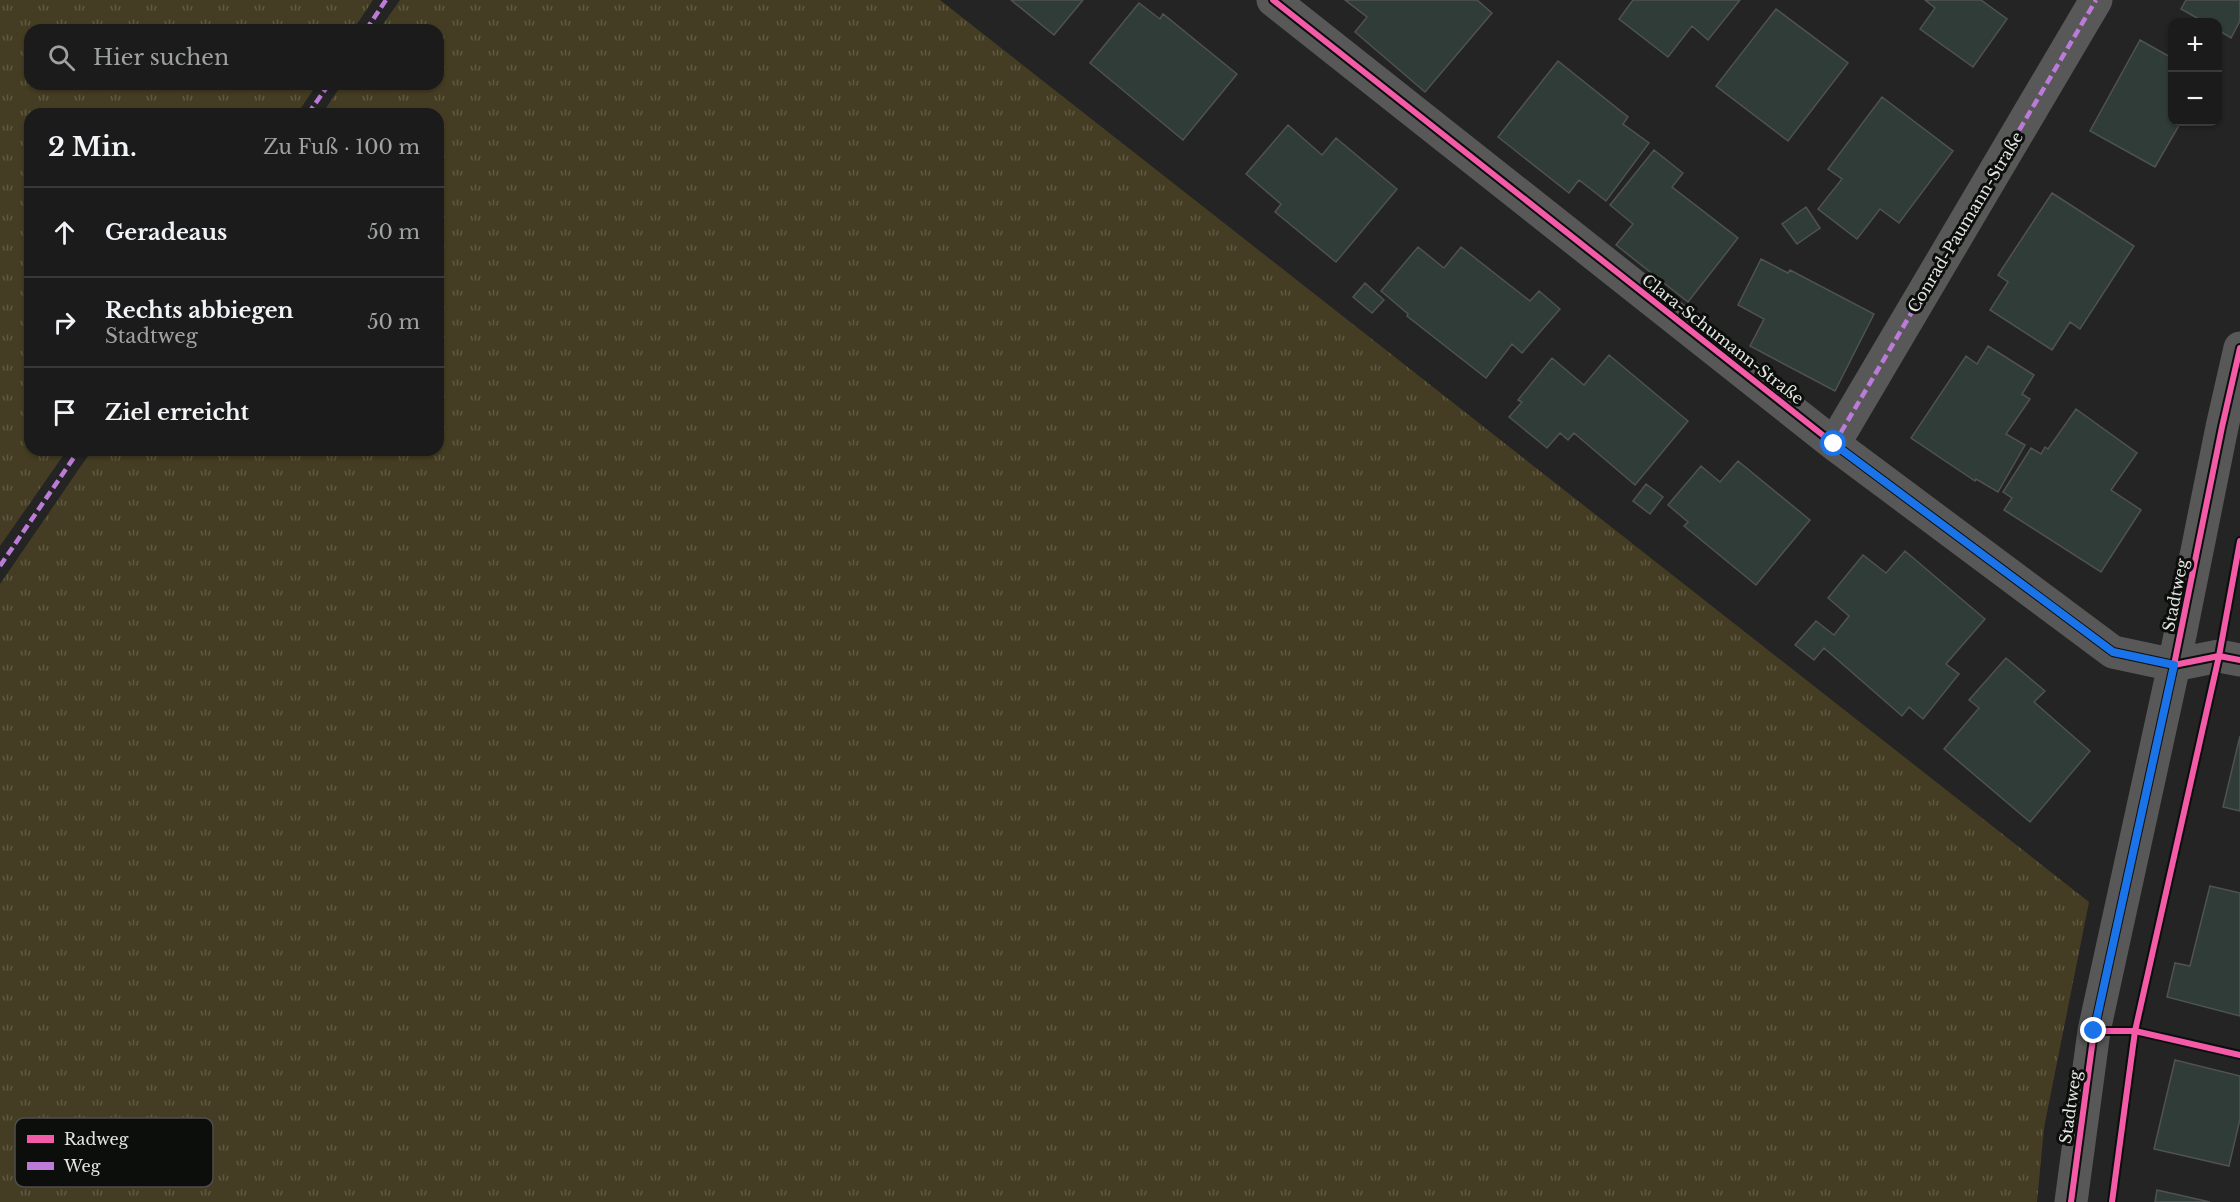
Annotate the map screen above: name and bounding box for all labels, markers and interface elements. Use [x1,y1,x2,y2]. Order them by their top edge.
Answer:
map controls [2168,18,2222,126]
button: + [2168,18,2222,72]
search box [24,24,444,90]
icon: search [45,41,78,74]
text: Hier suchen [93,44,229,71]
button: − [2168,72,2222,126]
street label: Conrad-Paumann-Straße [1903,128,2027,316]
text: 2 Min. [48,131,137,163]
text: Zu Fuß · 100 m [263,135,420,159]
icon: ahead [48,216,81,249]
text: Geradeaus [105,219,227,246]
text: 50 m [367,220,420,244]
street label: Clara-Schumann-Straße [1638,270,1808,408]
text: Rechts abbiegen [105,297,294,324]
icon: right [48,306,81,339]
text: 50 m [367,310,420,334]
text: Stadtweg [105,324,198,348]
icon: arrive [48,396,81,429]
text: Ziel erreicht [105,399,249,426]
route start [1820,430,1846,456]
street label: Stadtweg [2158,556,2192,633]
route end [2080,1017,2106,1043]
street label: Stadtweg [2055,1069,2085,1145]
legend [15,1118,213,1187]
text: Radweg [64,1129,129,1149]
text: Weg [63,1156,101,1176]

